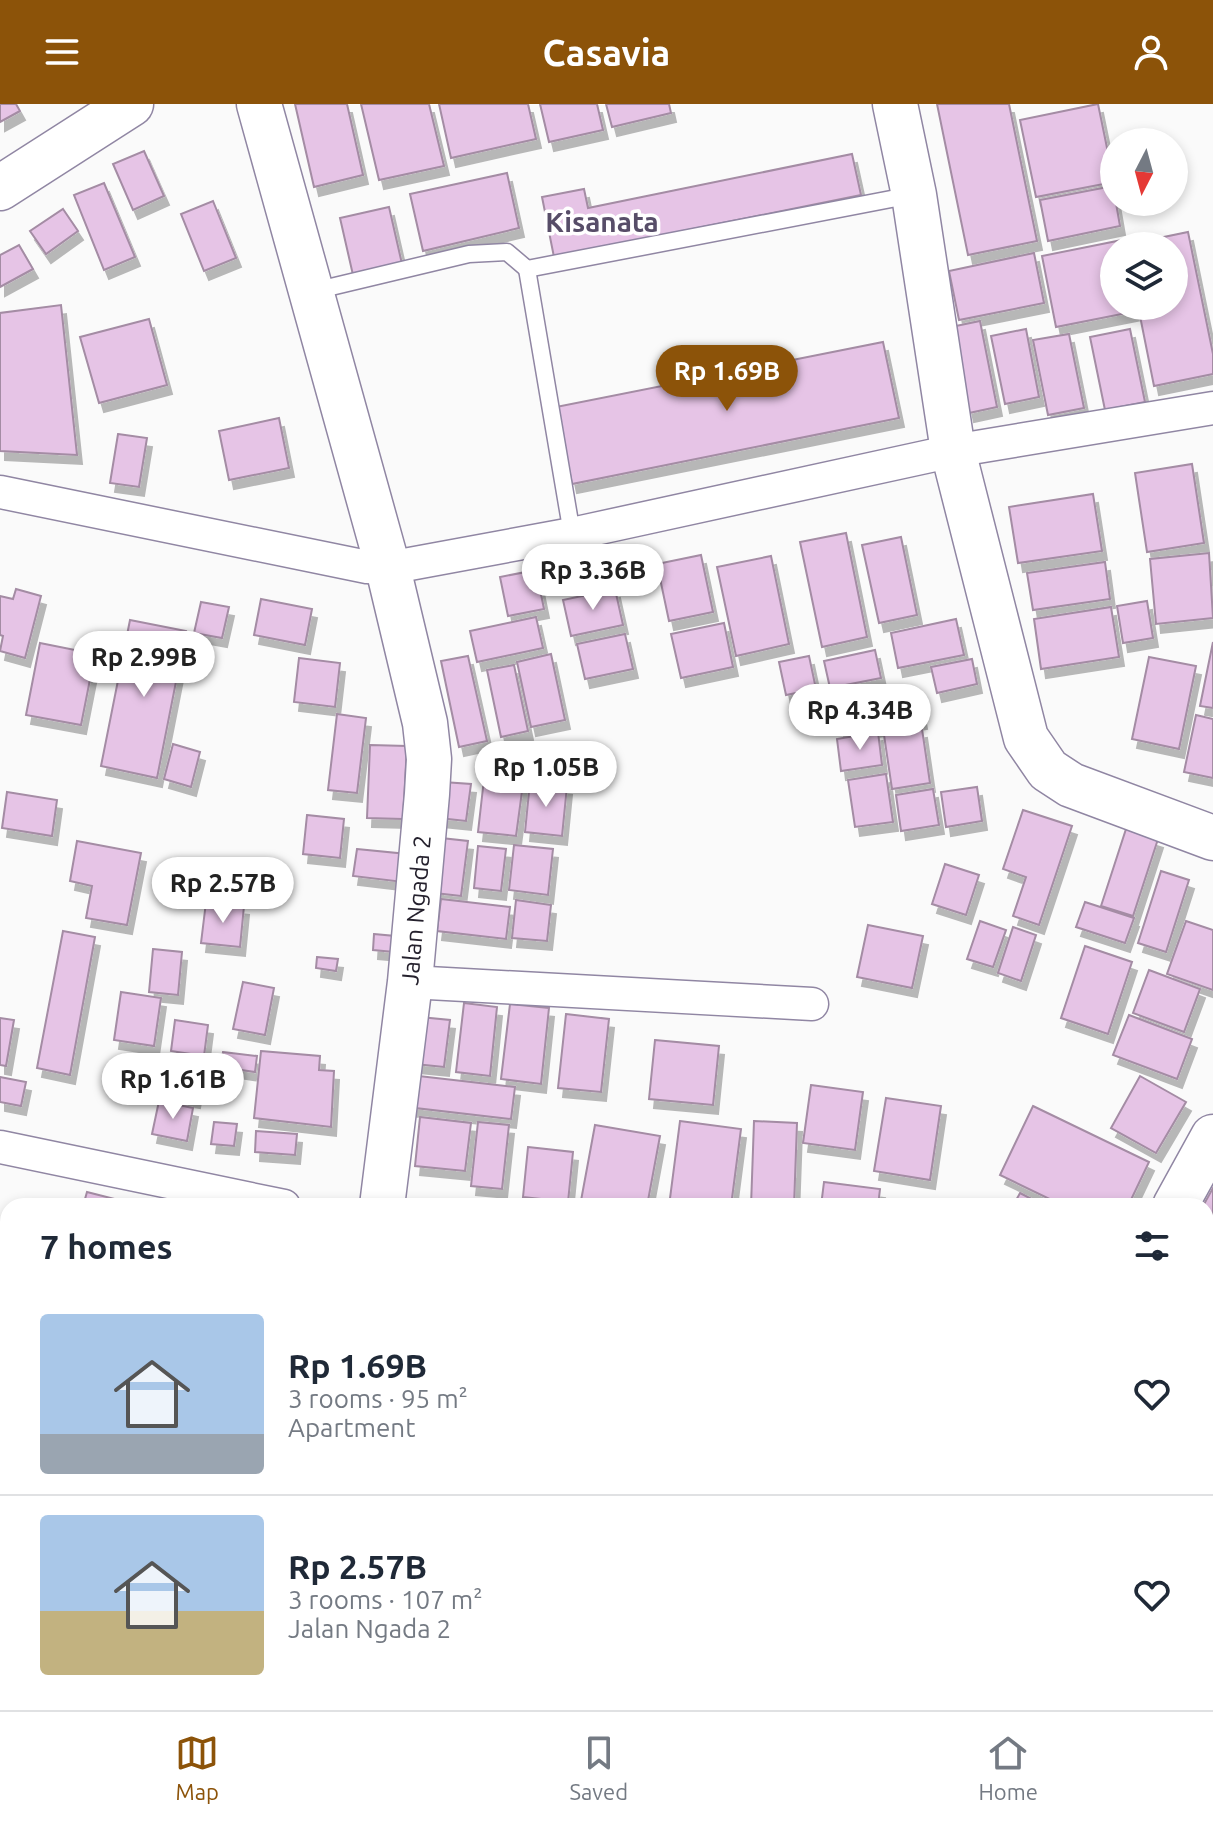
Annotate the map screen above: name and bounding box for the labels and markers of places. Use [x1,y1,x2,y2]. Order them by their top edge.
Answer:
pin: Rp 1.69B [644,345,810,413]
pin: Rp 3.36B [510,544,676,612]
pin: Rp 2.99B [61,631,227,699]
pin: Rp 4.34B [777,684,943,752]
pin: Rp 1.05B [463,741,629,809]
pin: Rp 2.57B [140,857,306,925]
pin: Rp 1.61B [90,1053,256,1121]

